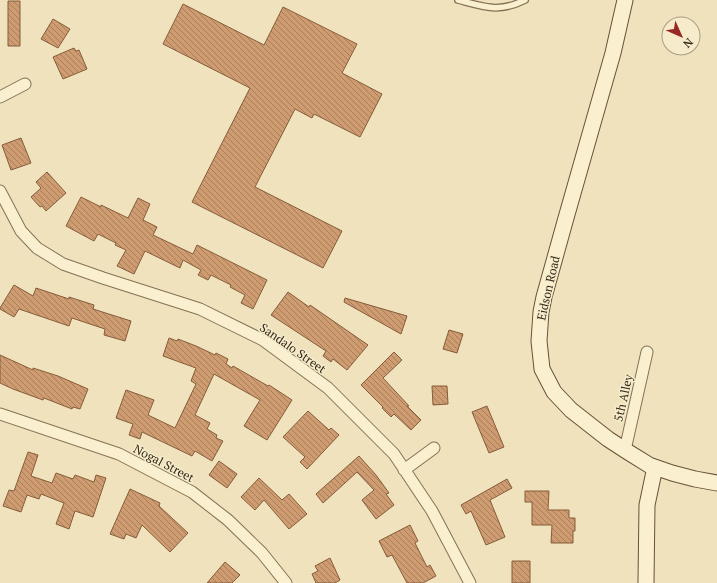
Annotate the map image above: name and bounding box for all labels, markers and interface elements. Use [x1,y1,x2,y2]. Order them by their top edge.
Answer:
north arrow [661,16,701,56]
text: N [680,35,696,51]
street label: Eidson Road [533,254,563,322]
street label: Sandalo Street [257,320,329,377]
street label: 5th Alley [610,372,636,423]
street label: Nogal Street [131,441,197,485]

